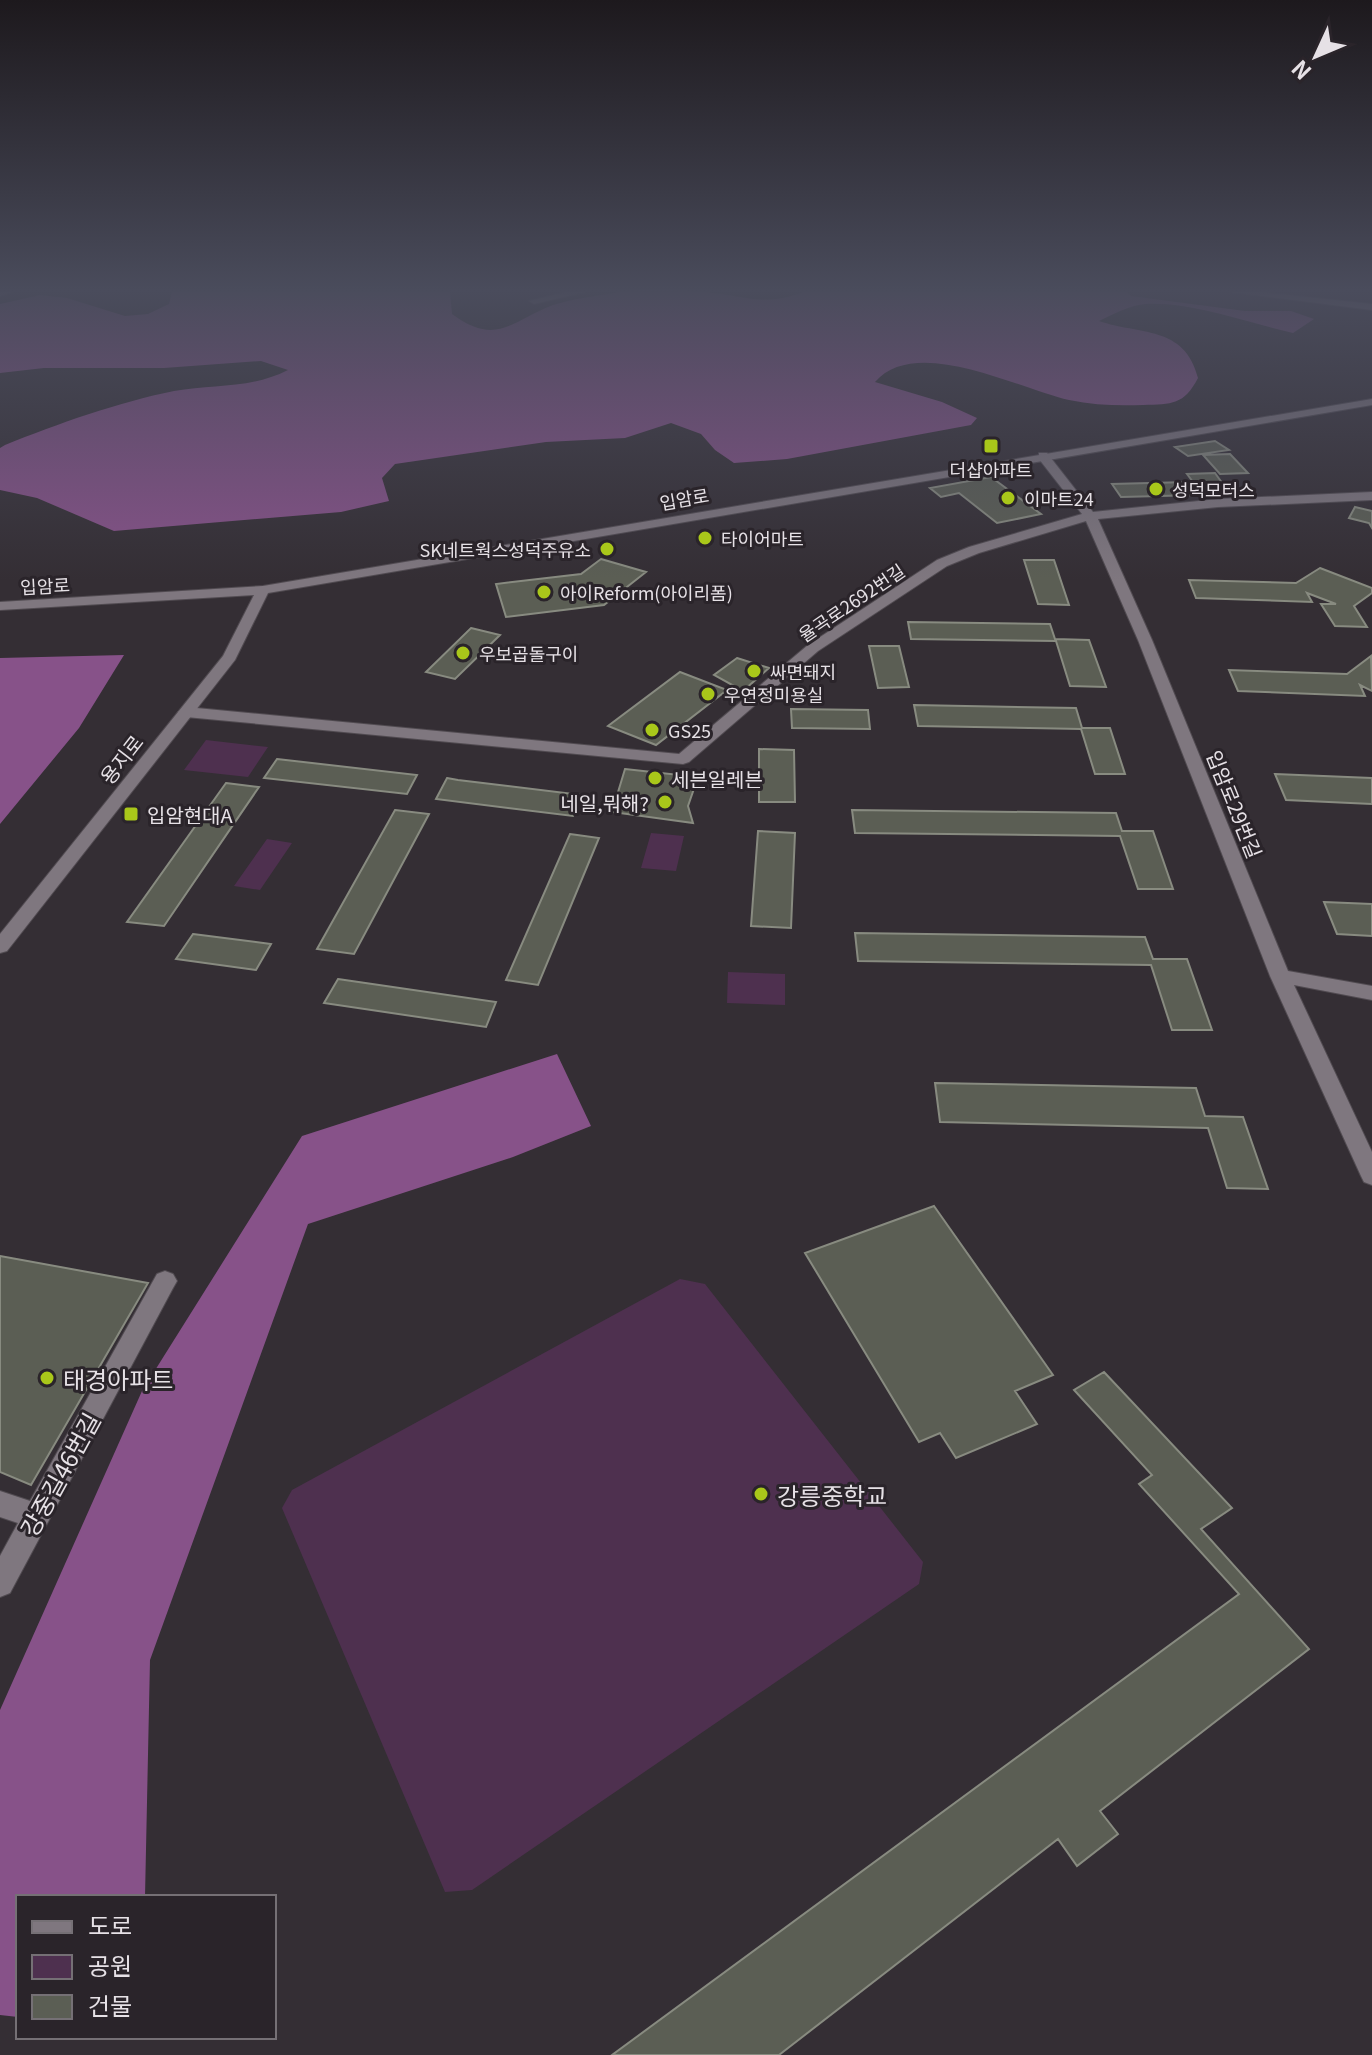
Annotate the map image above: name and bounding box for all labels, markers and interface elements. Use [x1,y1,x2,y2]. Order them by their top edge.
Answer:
north arrow [1276,16,1356,96]
text: N [1283,54,1317,88]
marker: 더샵아파트 [982,437,1000,455]
place label: 더샵아파트 [950,456,1032,482]
place label: 성덕모터스 [1172,476,1255,502]
marker: 성덕모터스 [1147,480,1165,498]
street label: 입암로 [657,481,711,515]
place label: 이마트24 [1024,485,1094,511]
marker: 이마트24 [999,489,1017,507]
place label: 타이어마트 [721,525,804,551]
marker: 타이어마트 [696,529,714,547]
place label: SK네트웍스성덕주유소 [420,536,591,562]
marker: SK네트웍스성덕주유소 [598,540,616,558]
street label: 율곡로2692번길 [793,557,909,647]
street label: 입암로 [20,571,70,599]
place label: 아이Reform(아이리폼) [560,579,733,605]
marker: 아이Reform(아이리폼) [535,583,553,601]
place label: 우보곱돌구이 [479,640,578,666]
marker: 우보곱돌구이 [454,644,472,662]
place label: 싸면돼지 [770,658,836,684]
marker: 싸면돼지 [745,662,763,680]
place label: 우연정미용실 [724,681,823,707]
marker: 우연정미용실 [699,685,717,703]
place label: GS25 [668,717,711,743]
marker: GS25 [643,721,661,739]
street label: 용지로 [93,728,149,790]
street label: 입암로29번길 [1200,746,1270,862]
place label: 세븐일레븐 [671,764,763,793]
marker: 세븐일레븐 [646,769,664,787]
place label: 네일,뭐해? [560,788,649,817]
marker: 네일,뭐해? [656,793,674,811]
place label: 입암현대A [147,800,234,829]
marker: 입암현대A [122,805,140,823]
place label: 태경아파트 [63,1361,173,1396]
marker: 태경아파트 [38,1369,56,1387]
street label: 강중길46번길 [10,1406,108,1542]
place label: 강릉중학교 [777,1477,887,1512]
marker: 강릉중학교 [752,1485,770,1503]
legend [16,1895,276,2039]
text: 도로 [88,1907,132,1942]
text: 공원 [88,1947,132,1982]
text: 건물 [88,1987,132,2022]

